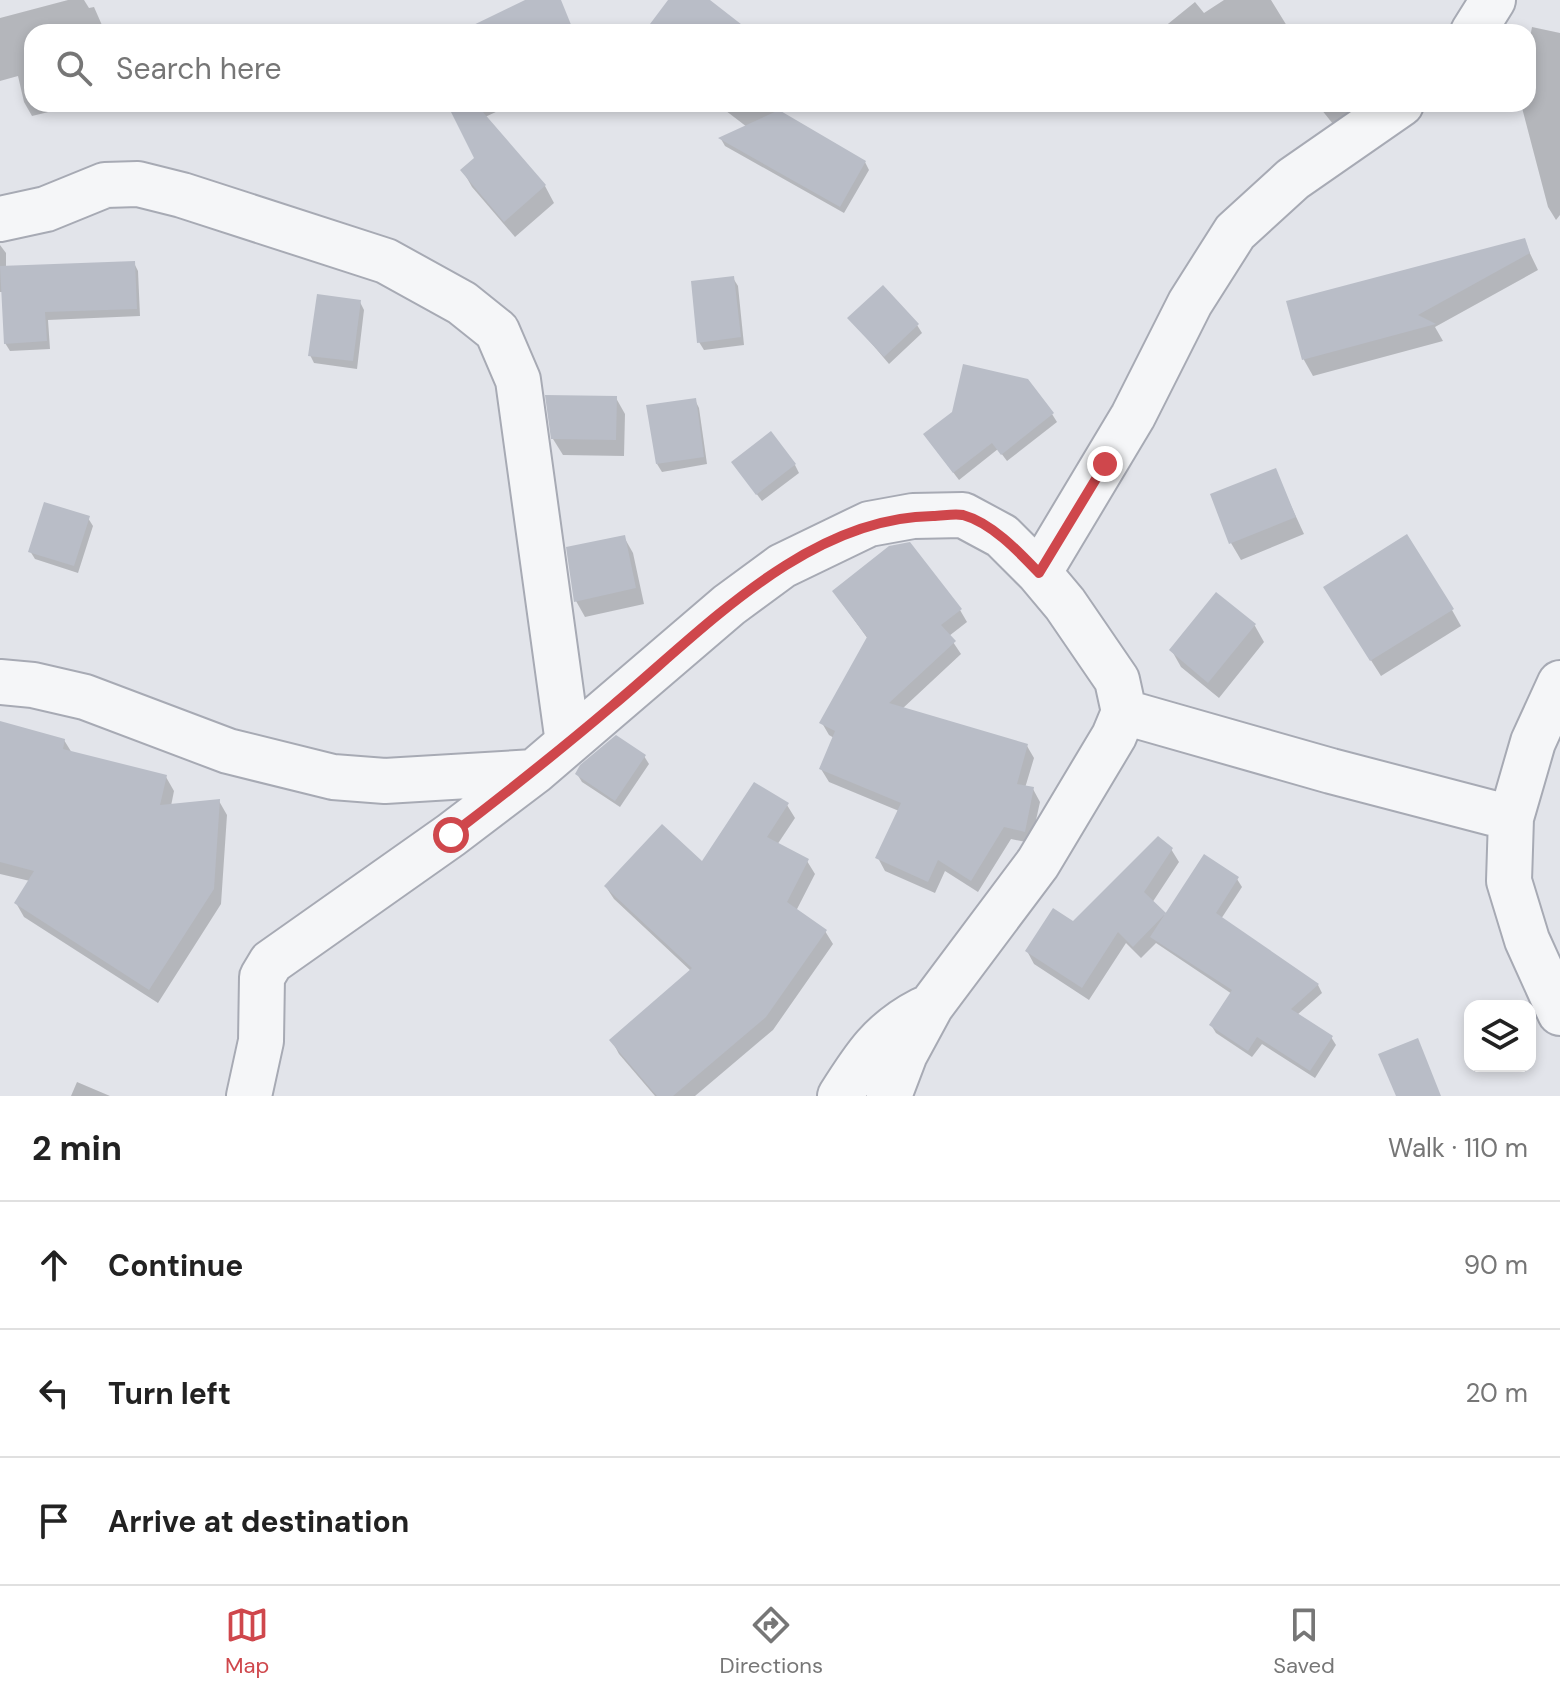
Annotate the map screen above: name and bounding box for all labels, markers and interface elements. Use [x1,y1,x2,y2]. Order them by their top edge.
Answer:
search box [24,24,1536,112]
icon: search [52,46,96,90]
text: Search here [116,49,282,88]
route end [1087,446,1123,482]
route start [433,817,469,853]
map controls [1464,1000,1536,1072]
button: layers [1464,1000,1536,1072]
text: 2 min [32,1126,122,1171]
text: Walk · 110 m [1388,1131,1528,1165]
icon: ahead [32,1243,76,1287]
text: Continue [108,1246,243,1285]
text: 90 m [1464,1248,1528,1282]
icon: left [32,1371,76,1415]
text: Turn left [108,1374,231,1413]
text: 20 m [1465,1376,1528,1410]
icon: arrive [32,1499,76,1543]
text: Arrive at destination [108,1502,409,1541]
tab: Map [225,1603,269,1680]
tab: Directions [720,1603,823,1680]
tab: Saved [1273,1603,1335,1680]

